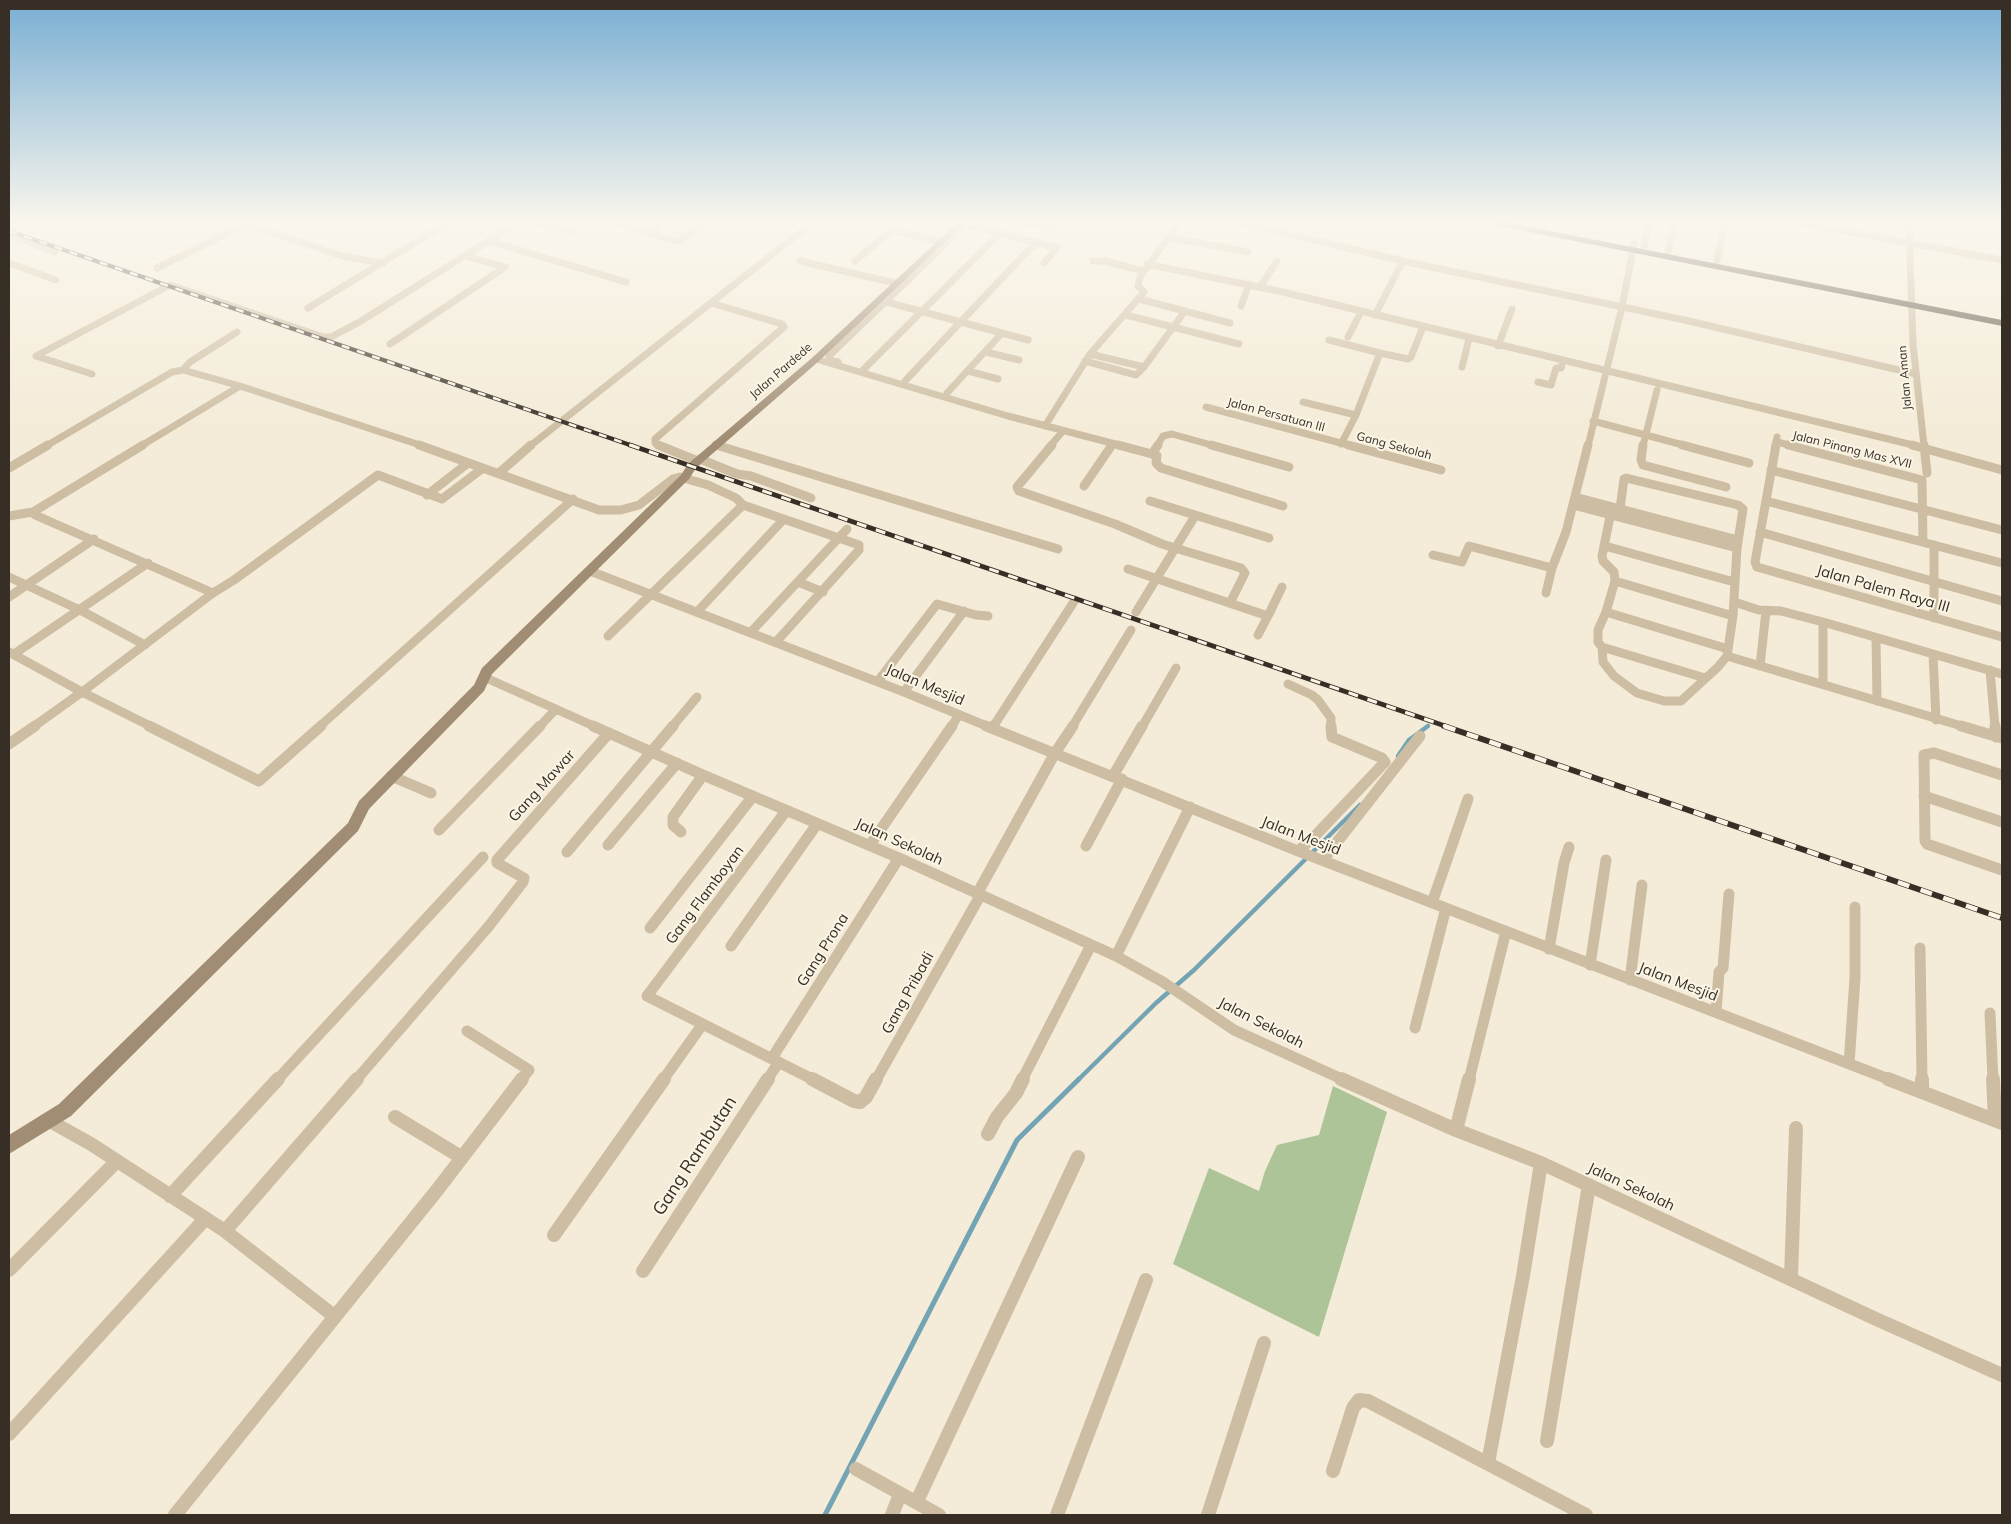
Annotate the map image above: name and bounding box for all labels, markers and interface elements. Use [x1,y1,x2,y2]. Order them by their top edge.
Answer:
street label: Jalan Pardede [747,340,815,402]
street label: Jalan Aman [1895,345,1915,411]
street label: Jalan Persatuan III [1226,395,1326,435]
street label: Jalan Pinang Mas XVII [1791,428,1913,472]
street label: Gang Sekolah [1355,429,1433,463]
street label: Jalan Palem Raya III [1814,561,1952,617]
street label: Jalan Mesjid [883,660,967,710]
street label: Gang Mawar [505,746,579,826]
street label: Jalan Mesjid [1259,813,1343,859]
street label: Jalan Sekolah [852,815,946,869]
street label: Gang Flamboyan [662,842,748,948]
street label: Gang Prona [793,910,853,990]
street label: Gang Pribadi [878,949,938,1037]
street label: Jalan Mesjid [1636,959,1720,1005]
street label: Jalan Sekolah [1215,994,1307,1052]
street label: Gang Rambutan [648,1092,742,1220]
street label: Jalan Sekolah [1585,1159,1677,1215]

